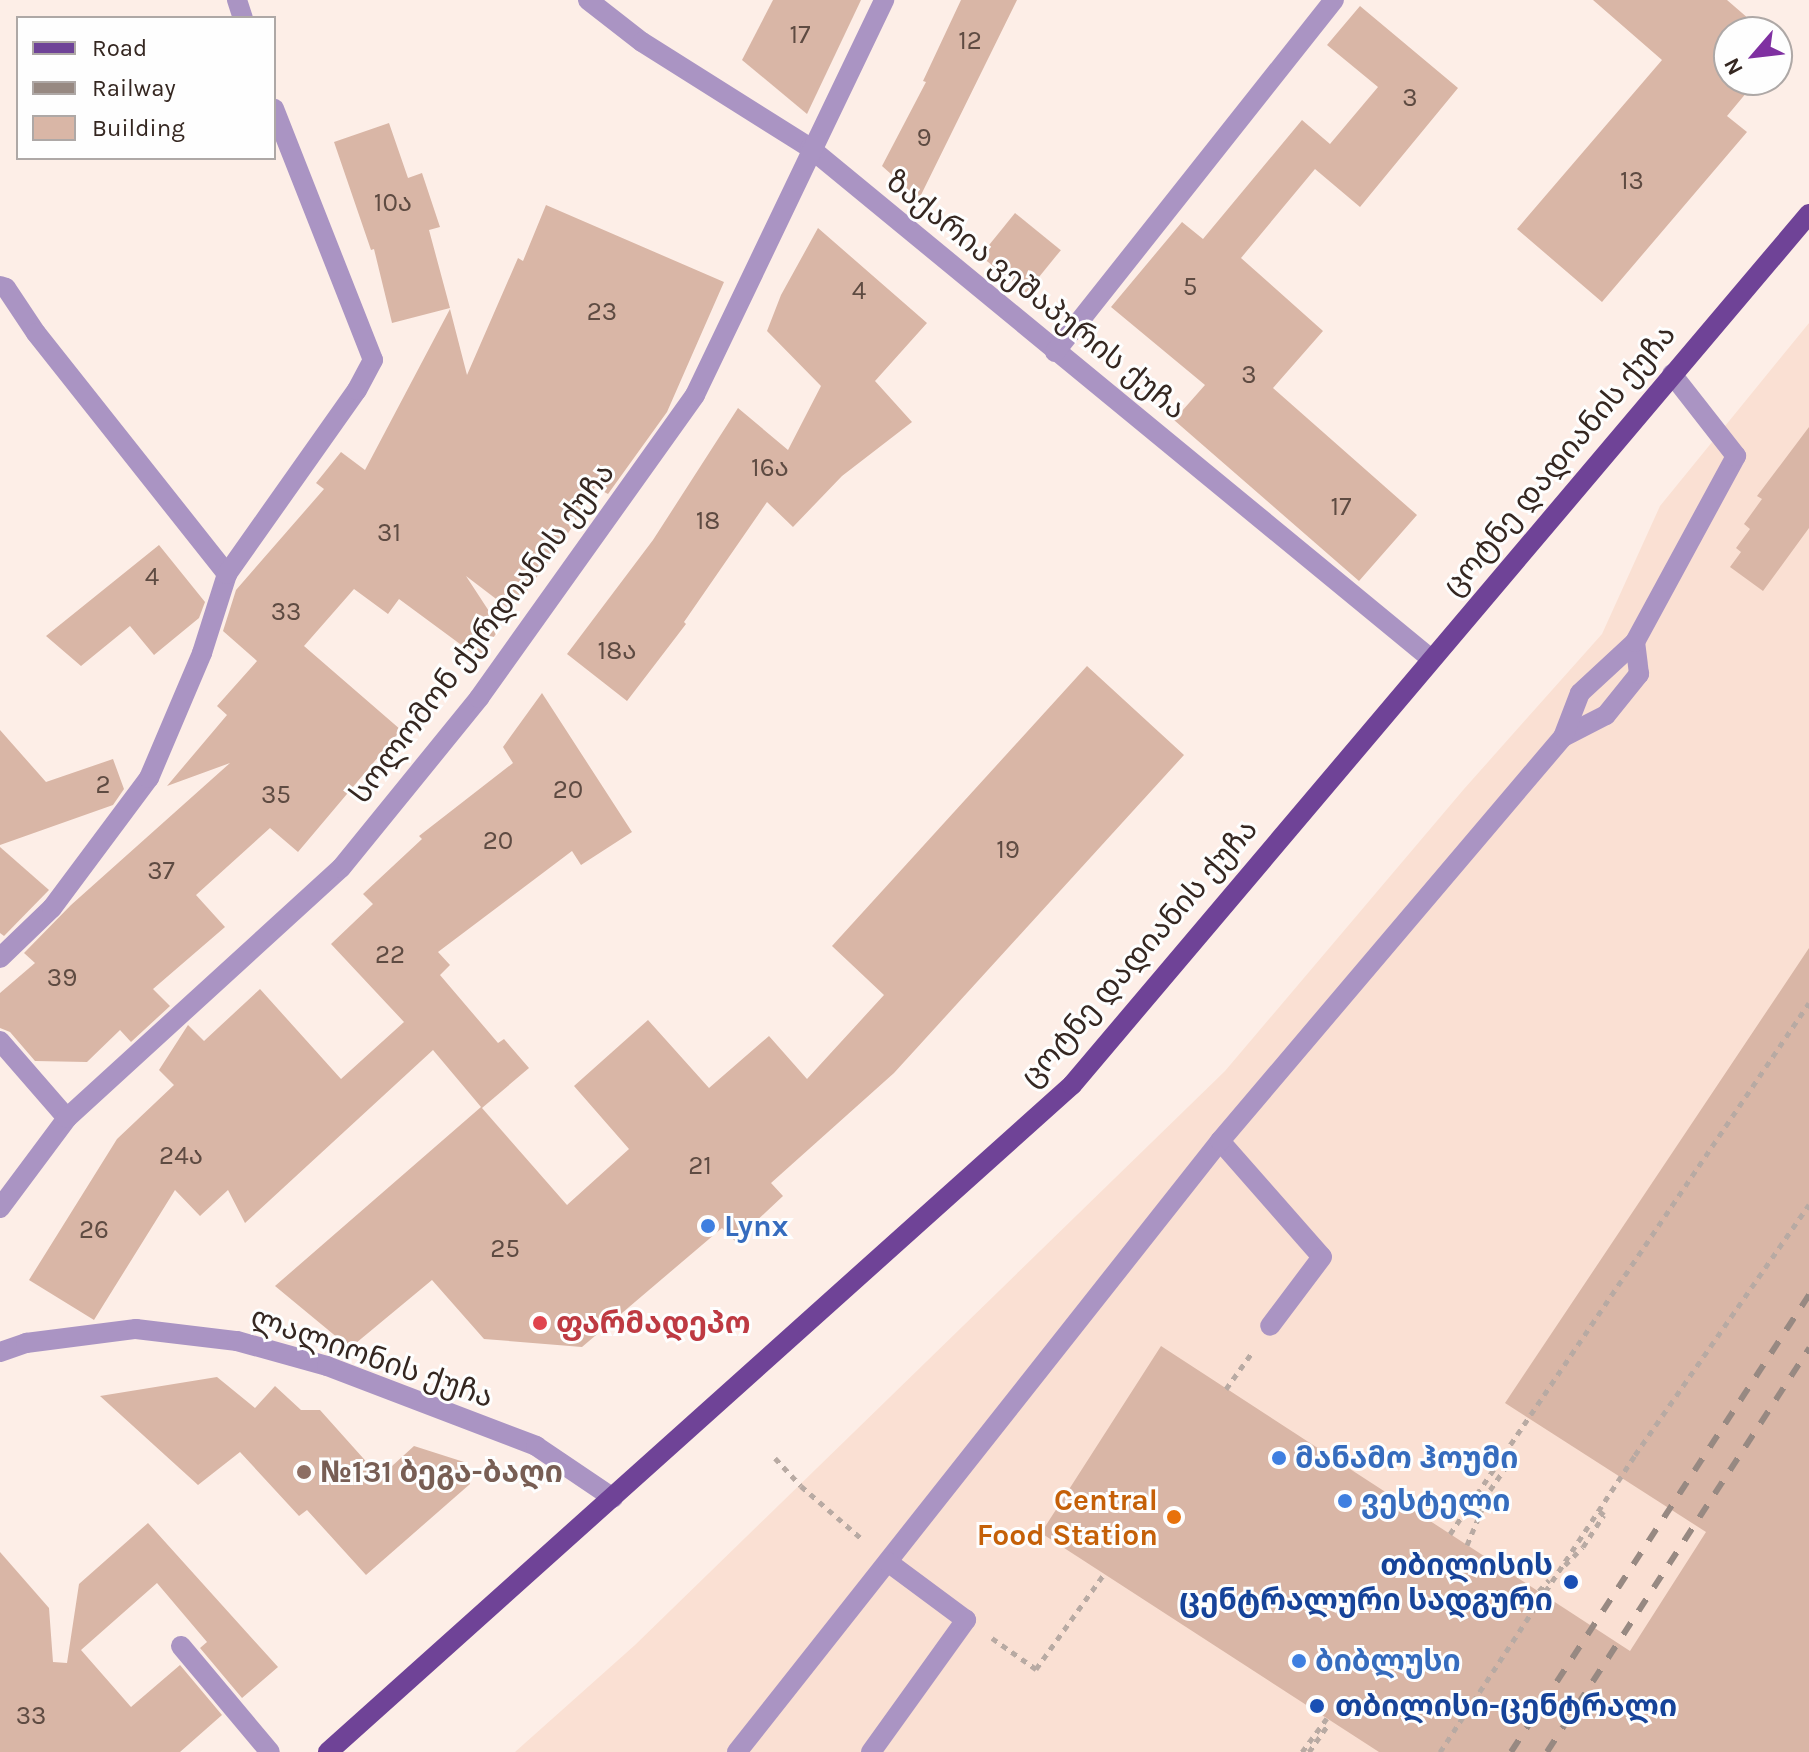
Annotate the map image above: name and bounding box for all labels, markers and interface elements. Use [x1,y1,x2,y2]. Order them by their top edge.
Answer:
legend [16,16,276,160]
north arrow [1713,16,1793,96]
house number: 17 [790,19,810,51]
house number: 12 [958,25,982,57]
text: Road [92,34,147,62]
text: N [1718,53,1749,79]
text: Railway [92,74,176,102]
house number: 3 [1402,82,1418,114]
text: Building [92,114,185,142]
house number: 9 [916,122,932,154]
street label: ზაქარია ვეშაპურის ქუჩა [879,163,1193,427]
house number: 13 [1620,165,1644,197]
house number: 10ა [374,187,412,219]
house number: 5 [1183,271,1197,303]
house number: 4 [852,275,866,307]
house number: 23 [587,296,617,328]
street label: ცოტნე დადიანის ქუჩა [1435,317,1683,603]
house number: 3 [1241,359,1257,391]
house number: 16ა [751,452,789,484]
street label: სოლომონ ქურდიანის ქუჩა [342,456,622,810]
house number: 17 [1331,491,1351,523]
house number: 18 [696,505,720,537]
house number: 31 [377,517,401,549]
house number: 4 [145,561,159,593]
house number: 33 [271,596,301,628]
house number: 18ა [598,635,636,667]
house number: 2 [95,769,111,801]
house number: 20 [553,774,583,806]
house number: 35 [261,779,291,811]
street label: ცოტნე დადიანის ქუჩა [1013,812,1265,1094]
house number: 20 [483,825,513,857]
house number: 19 [996,834,1020,866]
house number: 37 [147,855,175,887]
house number: 22 [375,939,405,971]
house number: 39 [47,962,77,994]
house number: 24ა [159,1140,203,1172]
house number: 21 [688,1150,712,1182]
place label: Lynx [724,1208,788,1244]
house number: 26 [79,1214,109,1246]
marker: Lynx [699,1217,717,1235]
house number: 25 [490,1233,520,1265]
street label: ლალიონის ქუჩა [246,1299,498,1415]
place label: ფარმადეპო [556,1305,751,1341]
marker: ფარმადეპო [531,1314,549,1332]
place label: მანამო ჰოუმი [1295,1440,1518,1476]
marker: მანამო ჰოუმი [1270,1449,1288,1467]
place label: №131 ბეგა-ბაღი [320,1454,563,1490]
marker: №131 ბეგა-ბაღი [295,1463,313,1481]
place label: Central Food Station [977,1482,1158,1552]
place label: ვესტელი [1361,1483,1510,1519]
marker: ვესტელი [1336,1492,1354,1510]
marker: Central Food Station [1165,1508,1183,1526]
place label: თბილისის ცენტრალური სადგური [1179,1547,1553,1618]
marker: თბილისის ცენტრალური სადგური [1560,1571,1582,1593]
place label: ბიბლუსი [1315,1643,1461,1679]
marker: ბიბლუსი [1290,1652,1308,1670]
place label: თბილისი-ცენტრალი [1335,1688,1677,1724]
marker: თბილისი-ცენტრალი [1306,1695,1328,1717]
house number: 33 [16,1700,46,1732]

